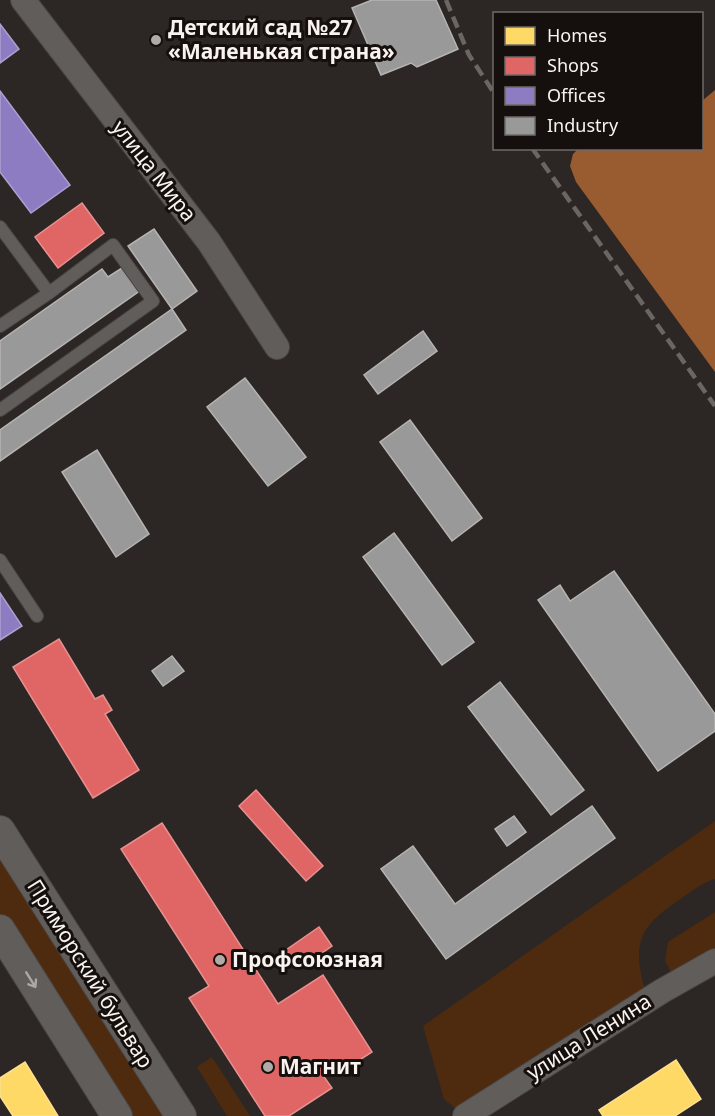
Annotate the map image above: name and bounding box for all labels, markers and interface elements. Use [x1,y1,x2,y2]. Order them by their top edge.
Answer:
legend [493,12,703,150]
place label: Детский сад №27 «Маленькая страна» [168,13,395,65]
text: Homes [547,23,607,47]
marker: Детский сад №27 «Маленькая страна» [149,33,163,47]
text: Shops [547,53,599,77]
text: Offices [547,83,606,107]
text: Industry [547,113,619,137]
street label: улица Мира [106,114,203,227]
street label: Приморский бульвар [21,874,160,1073]
place label: Профсоюзная [232,945,383,973]
marker: Профсоюзная [213,953,227,967]
one-way arrow [26,971,38,988]
street label: улица Ленина [521,987,656,1086]
place label: Магнит [280,1052,361,1080]
marker: Магнит [261,1060,275,1074]

